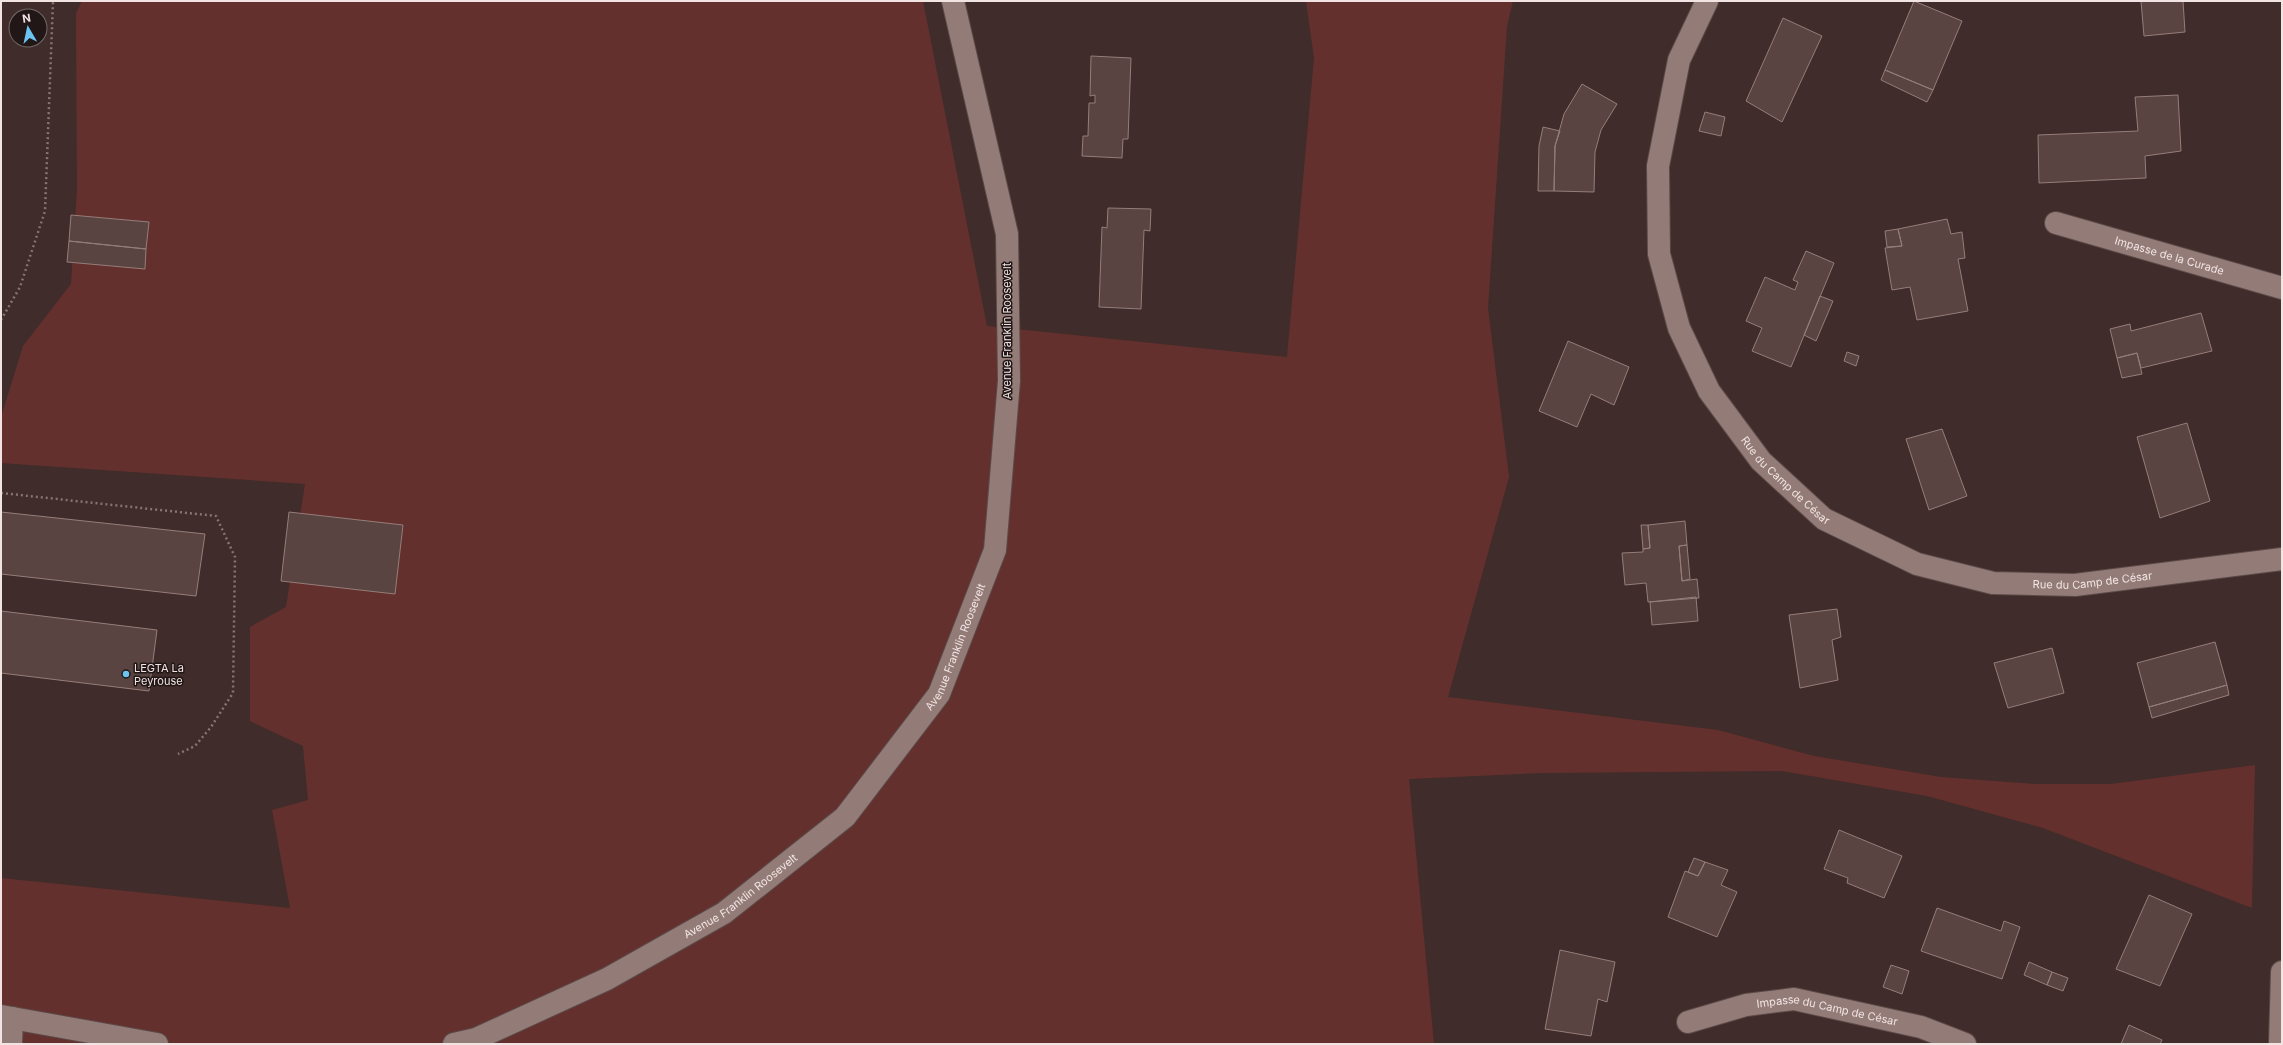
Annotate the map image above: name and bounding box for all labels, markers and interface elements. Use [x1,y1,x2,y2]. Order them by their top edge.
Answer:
north arrow [8,8,48,48]
text: N [21,11,32,26]
street label: Impasse de la Curade [2113,233,2226,278]
street label: Avenue Franklin Roosevelt [1000,262,1014,399]
street label: Rue du Camp de César [1738,434,1832,528]
street label: Rue du Camp de César [2032,568,2153,592]
street label: Avenue Franklin Roosevelt [922,581,988,713]
place label: LEGTA La Peyrouse [134,661,184,688]
marker: LEGTA La Peyrouse [121,669,131,679]
street label: Avenue Franklin Roosevelt [681,850,800,941]
street label: Impasse du Camp de César [1756,992,1899,1029]

